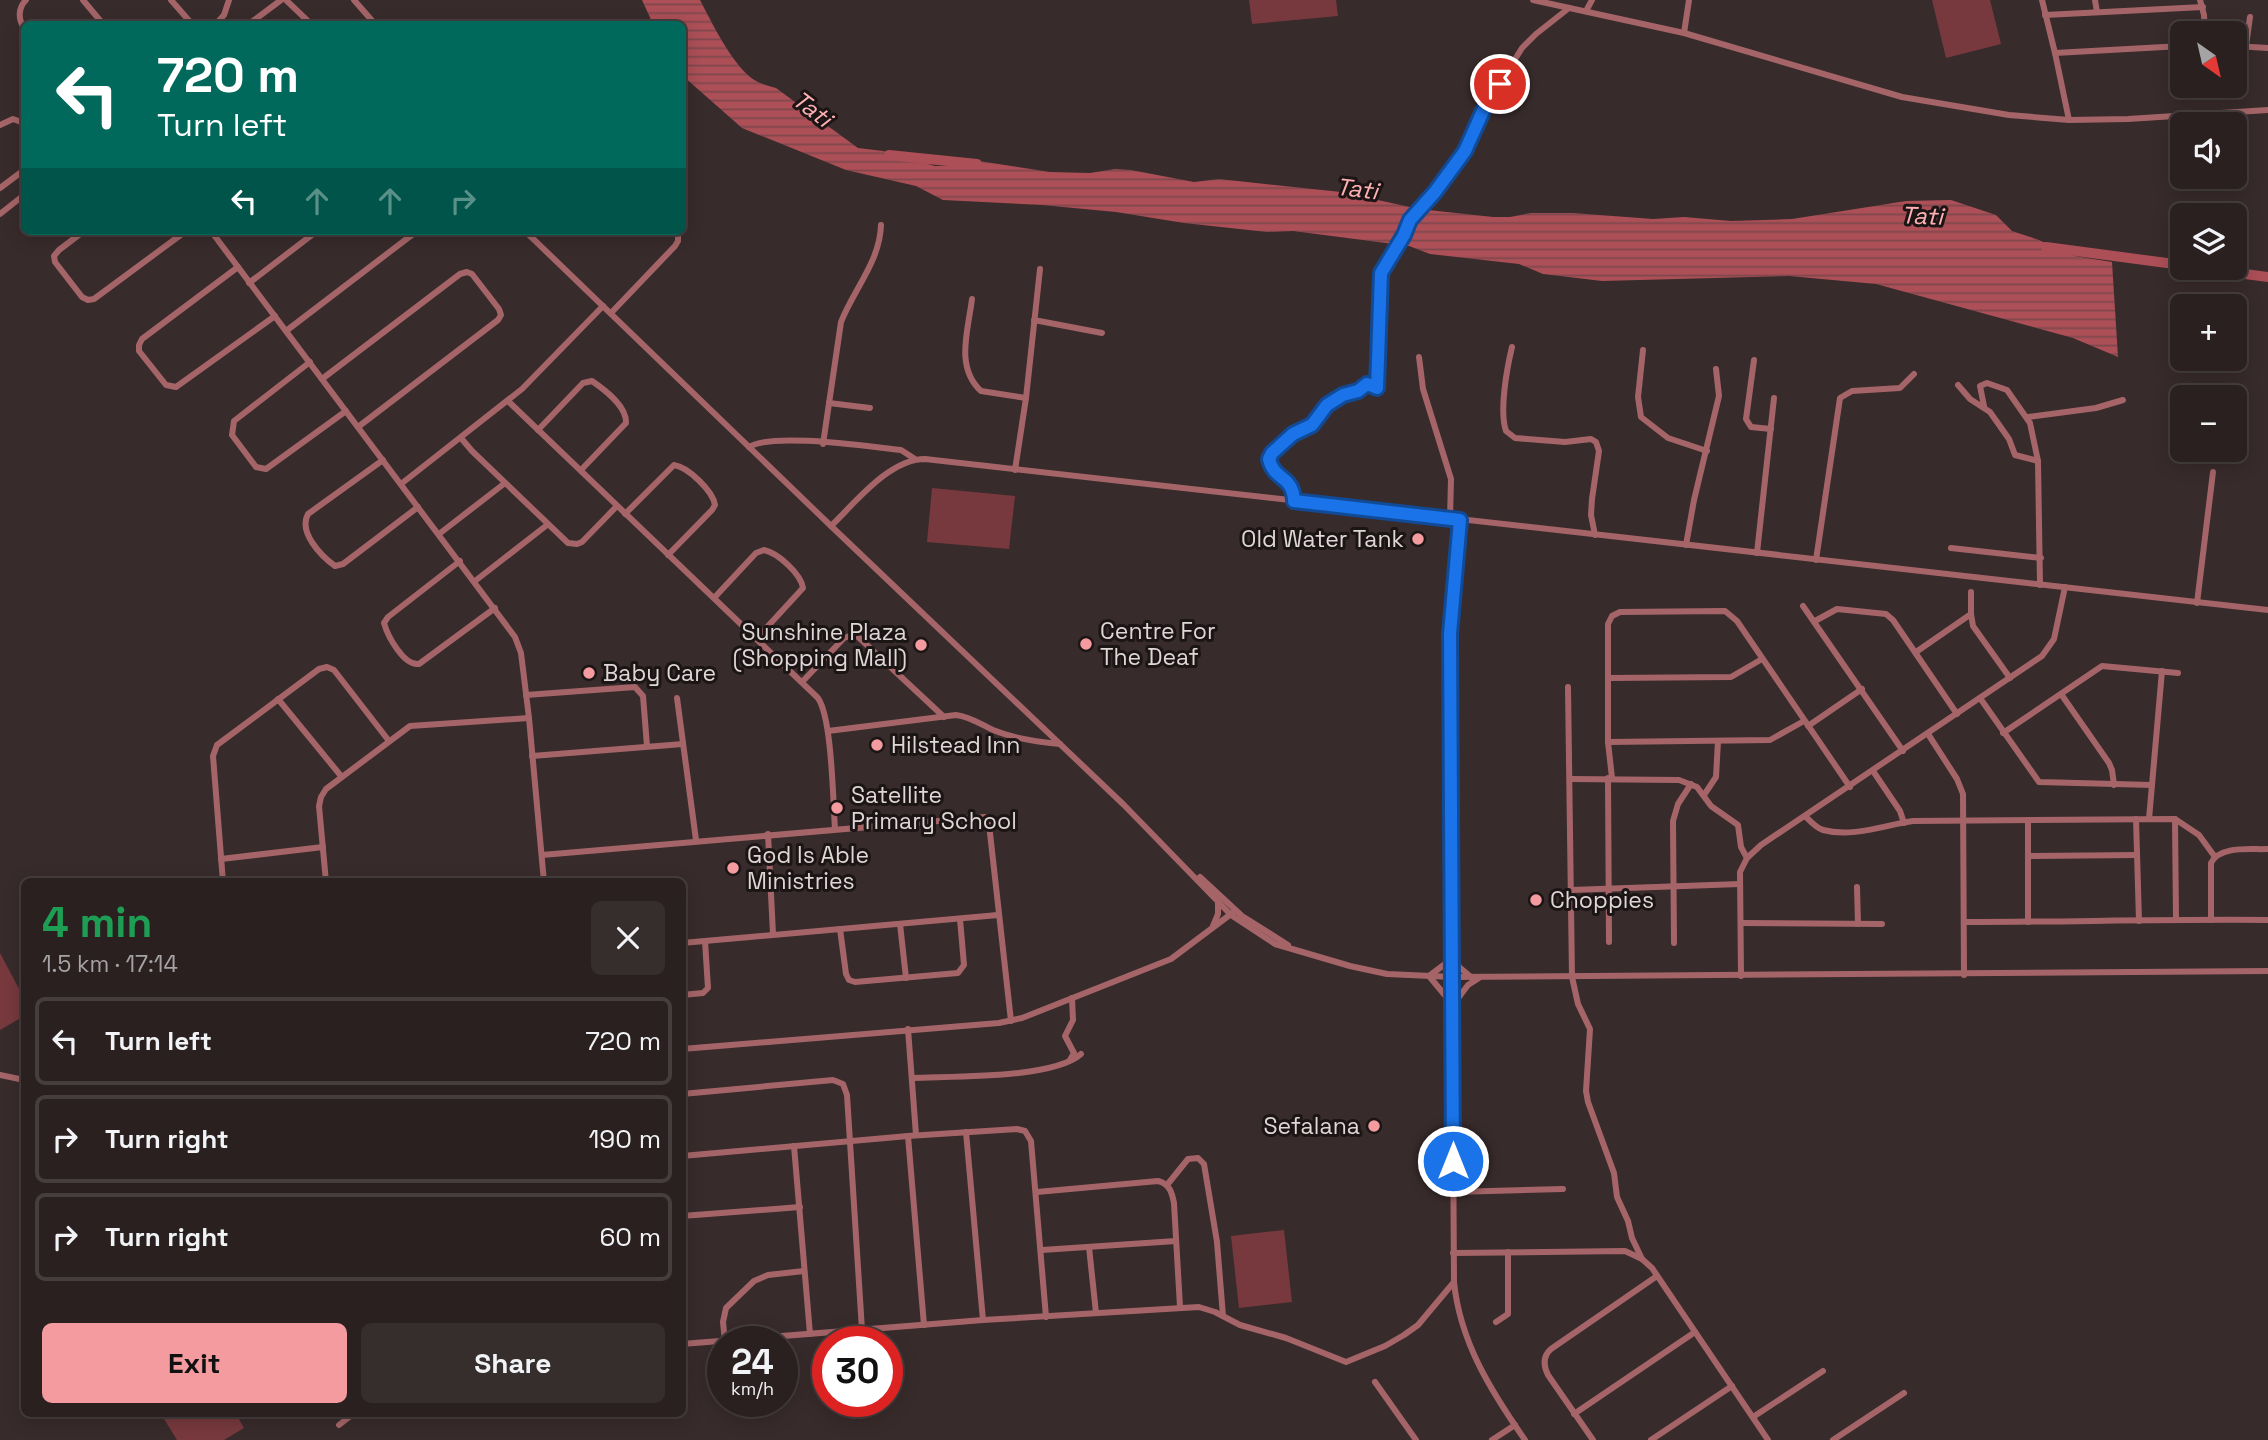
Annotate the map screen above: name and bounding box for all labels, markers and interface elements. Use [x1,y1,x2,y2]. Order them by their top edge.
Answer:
north arrow [2170,21,2247,98]
map controls [2170,21,2247,462]
text: 720 m [157,44,299,106]
icon: left [42,49,133,140]
pin [1470,54,1530,114]
icon: arrive [1481,65,1519,103]
water label: Tati [786,83,841,136]
text: Turn left [157,105,287,145]
button: sound [2170,112,2247,189]
water label: Tati [1334,171,1383,207]
icon: left [225,182,263,220]
icon: ahead [298,182,336,220]
icon: ahead [371,182,409,220]
icon: right [444,182,482,220]
water label: Tati [1900,199,1947,232]
button: layers [2170,203,2247,280]
button: + [2170,294,2247,371]
button: − [2170,385,2247,462]
place label: Old Water Tank [1241,524,1404,554]
marker: Old Water Tank [1410,531,1426,547]
place label: Centre For The Deaf [1100,616,1216,672]
place label: Sunshine Plaza (Shopping Mall) [733,617,907,673]
marker: Centre For The Deaf [1078,636,1094,652]
marker: Sunshine Plaza (Shopping Mall) [913,637,929,653]
place label: Baby Care [603,658,716,688]
marker: Baby Care [581,665,597,681]
place label: Hilstead Inn [891,730,1020,760]
marker: Hilstead Inn [869,737,885,753]
place label: Satellite Primary School [851,780,1017,836]
marker: Satellite Primary School [829,800,845,816]
place label: God Is Able Ministries [747,840,869,896]
marker: God Is Able Ministries [725,860,741,876]
place label: Choppies [1550,885,1654,915]
marker: Choppies [1528,892,1544,908]
text: 4 min [42,896,152,949]
button: close [591,901,665,975]
text: 1.5 km · 17:14 [42,949,178,979]
icon: left [46,1022,84,1060]
text: Turn left [105,1024,212,1058]
text: 720 m [585,1024,661,1058]
place label: Sefalana [1263,1111,1360,1141]
marker: Sefalana [1366,1118,1382,1134]
icon: right [46,1120,84,1158]
text: Turn right [105,1122,229,1156]
text: 190 m [589,1122,661,1156]
position arrow [1416,1124,1490,1198]
icon: right [46,1218,84,1256]
text: Turn right [105,1220,229,1254]
text: 60 m [599,1220,661,1254]
button: Exit [42,1323,347,1403]
button: Share [361,1323,665,1403]
speed limit sign: 30 [812,1326,903,1417]
text: 24 [731,1340,774,1384]
text: km/h [731,1377,774,1400]

